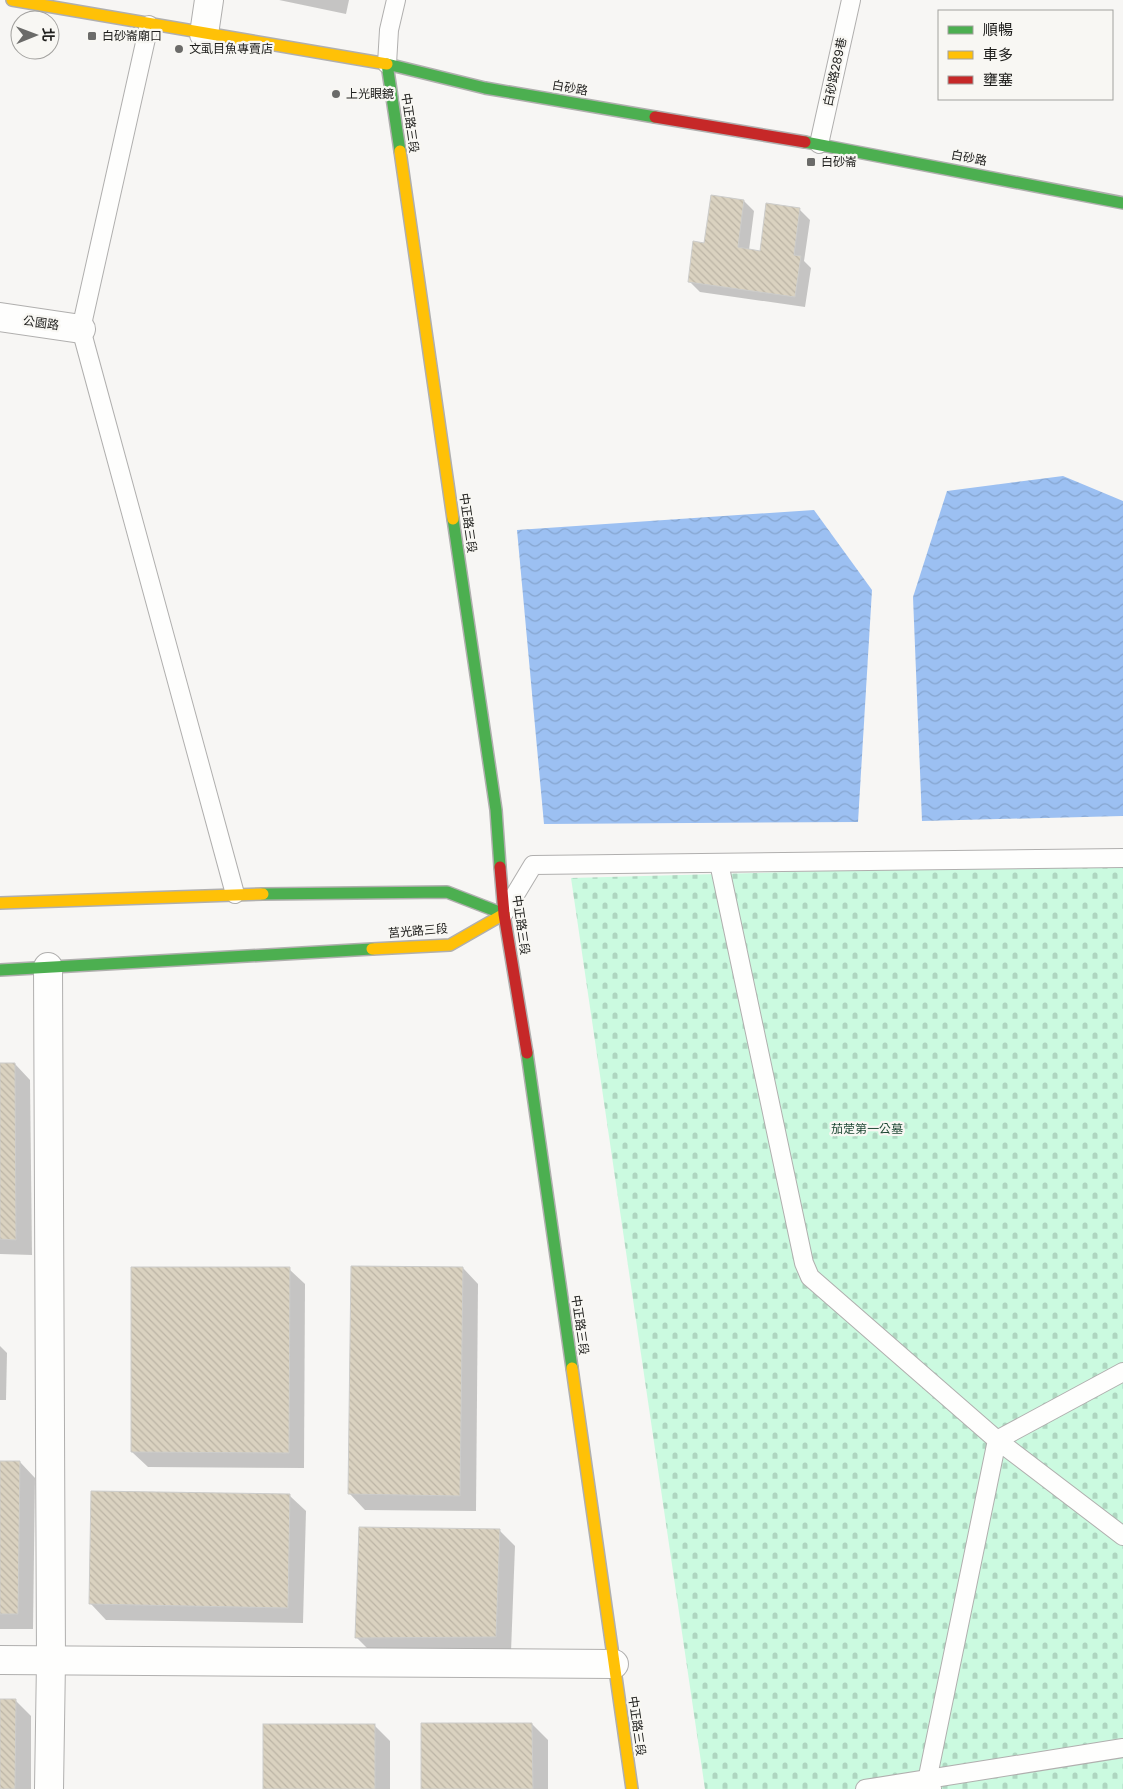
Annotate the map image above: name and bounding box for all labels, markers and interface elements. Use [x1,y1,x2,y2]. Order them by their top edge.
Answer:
north arrow [10,10,60,60]
legend [938,10,1113,100]
text: 順暢 [983,19,1013,40]
place label: 白砂崙廟口 [102,27,162,44]
text: 北 [38,28,58,42]
marker: 白砂崙廟口 [86,30,98,42]
street label: 白砂路289巷 [819,36,850,108]
place label: 文虱目魚專賣店 [189,40,273,57]
marker: 文虱目魚專賣店 [173,43,185,55]
text: 車多 [983,44,1013,65]
text: 壅塞 [983,69,1013,90]
street label: 白砂路 [551,76,589,99]
place label: 上光眼鏡 [346,85,394,102]
marker: 上光眼鏡 [330,88,342,100]
street label: 中正路三段 [398,92,423,154]
street label: 白砂路 [950,146,988,169]
place label: 白砂崙 [821,153,857,170]
marker: 白砂崙 [805,156,817,168]
street label: 公園路 [22,312,60,333]
street label: 中正路三段 [456,492,481,554]
street label: 中正路三段 [509,894,534,956]
street label: 莒光路三段 [387,919,449,942]
park label: 茄萣第一公墓 [831,1120,903,1137]
street label: 中正路三段 [568,1294,593,1356]
street label: 中正路三段 [625,1695,650,1757]

